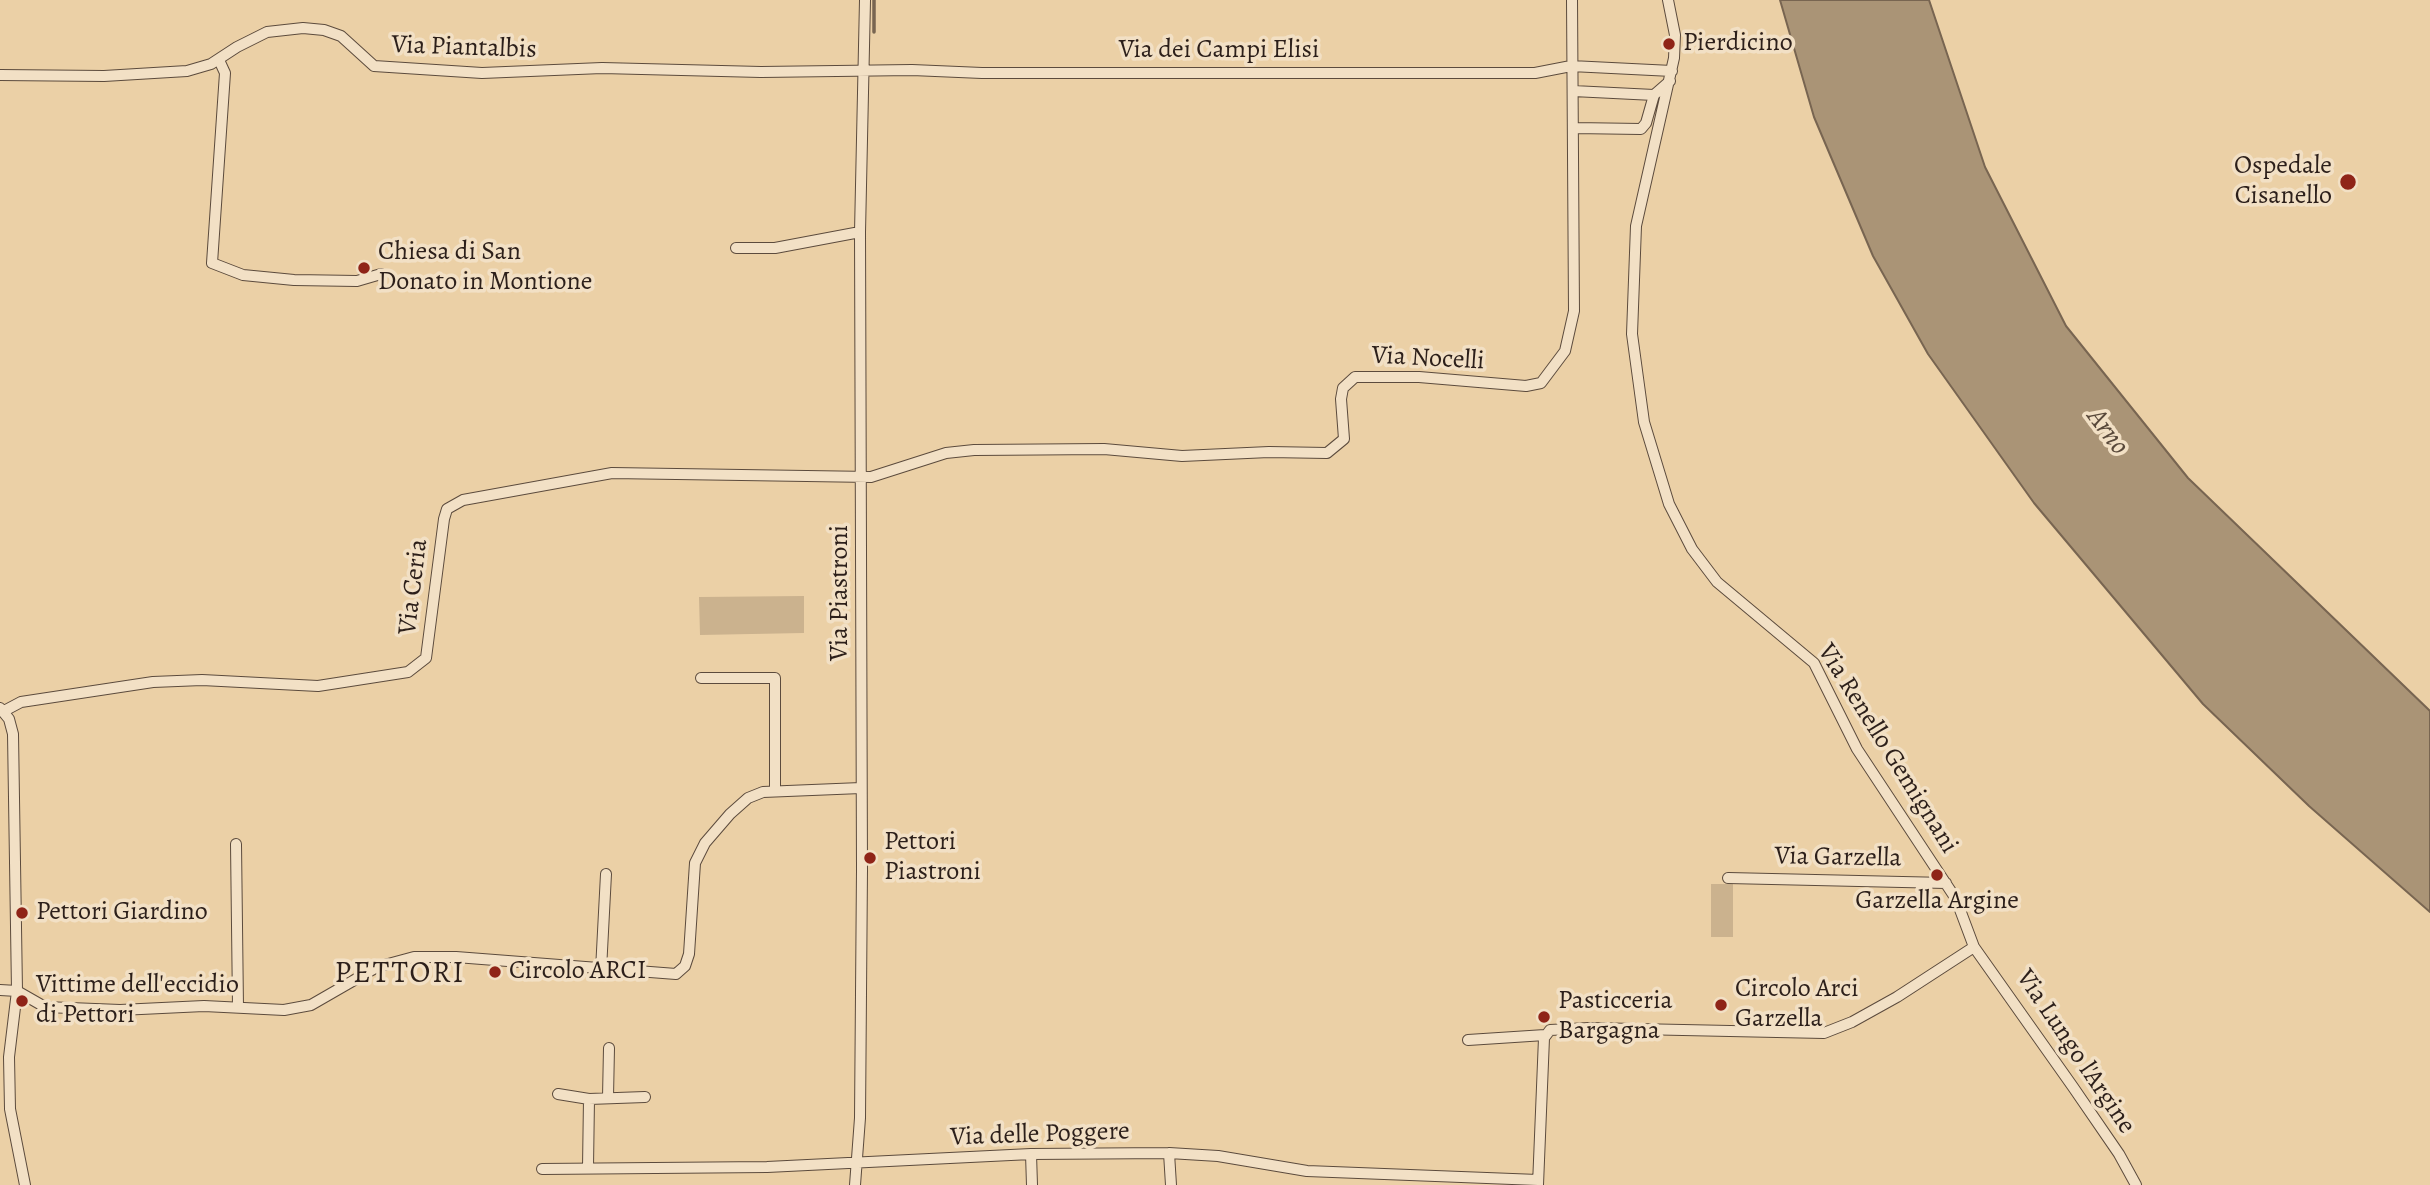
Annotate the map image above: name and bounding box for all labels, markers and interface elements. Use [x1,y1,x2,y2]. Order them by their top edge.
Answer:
place label: Pierdicino [1683,28,1793,60]
street label: Via Piantalbis [391,30,537,66]
street label: Via dei Campi Elisi [1119,35,1319,67]
marker: Pierdicino [1661,36,1677,52]
place label: Ospedale Cisanello [2234,151,2332,212]
marker: Ospedale Cisanello [2338,172,2358,192]
place label: Chiesa di San Donato in Montione [378,237,592,298]
marker: Chiesa di San Donato in Montione [356,260,372,276]
street label: Via Nocelli [1371,340,1485,378]
water label: Arno [2079,402,2135,462]
street label: Via Piastroni [825,525,857,661]
street label: Via Ceria [393,537,435,637]
street label: Via Renello Gemignani [1810,638,1964,860]
place label: Pettori Piastroni [884,827,981,888]
street label: Via Garzella [1774,841,1902,875]
marker: Pettori Piastroni [862,850,878,866]
marker: Garzella Argine [1929,867,1945,883]
place label: Garzella Argine [1855,886,2019,918]
place label: Pettori Giardino [36,897,208,929]
marker: Pettori Giardino [14,905,30,921]
place label: Circolo ARCI [509,956,646,988]
district label: PETTORI [335,957,465,993]
marker: Circolo ARCI [487,964,503,980]
street label: Via Lungo l'Argine [2009,964,2141,1140]
place label: Vittime dell'eccidio di Pettori [36,970,239,1032]
place label: Circolo Arci Garzella [1735,974,1859,1036]
place label: Pasticceria Bargagna [1558,986,1673,1048]
marker: Vittime dell'eccidio di Pettori [14,993,30,1009]
marker: Circolo Arci Garzella [1713,997,1729,1013]
marker: Pasticceria Bargagna [1536,1009,1552,1025]
street label: Via delle Poggere [950,1116,1130,1154]

